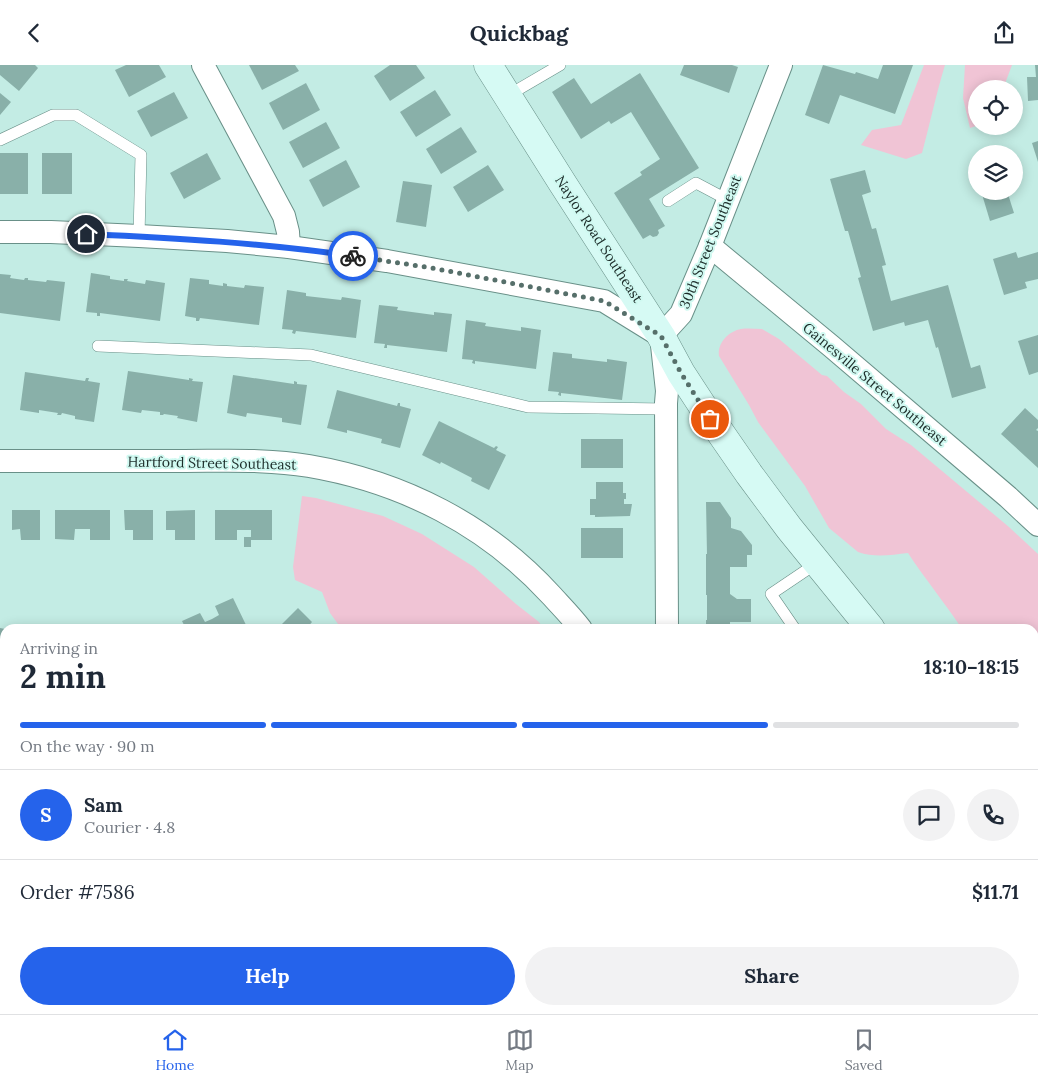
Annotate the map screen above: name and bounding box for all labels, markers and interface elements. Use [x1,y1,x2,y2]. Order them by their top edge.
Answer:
icon: back [20,19,48,47]
text: Quickbag [470,19,568,47]
icon: share [990,19,1018,47]
map controls [968,80,1023,200]
button: locate [968,80,1023,135]
button: layers [968,145,1023,200]
street label: Naylor Road Southeast [551,172,647,306]
street label: 30th Street Southeast [675,172,745,311]
pin [65,213,107,255]
icon: home [72,220,100,248]
courier [328,231,378,281]
icon: bike [339,242,367,270]
street label: Gainesville Street Southeast [799,318,951,450]
pin [689,398,731,440]
icon: bag [696,405,724,433]
street label: Hartford Street Southeast [127,453,297,473]
text: Arriving in [20,638,98,658]
text: 18:10–18:15 [924,655,1019,679]
text: 2 min [20,656,106,697]
text: On the way · 90 m [20,736,155,756]
button: chat [903,789,955,841]
button: phone [967,789,1019,841]
text: Sam [84,793,123,817]
text: S [40,803,52,827]
text: Courier · 4.8 [84,817,175,837]
text: Order #7586 [20,880,135,904]
text: $11.71 [972,880,1019,904]
button: Help [20,947,515,1005]
button: Share [525,947,1019,1005]
tab: Home [155,1026,194,1074]
tab: Map [505,1026,534,1074]
tab: Saved [845,1026,883,1074]

